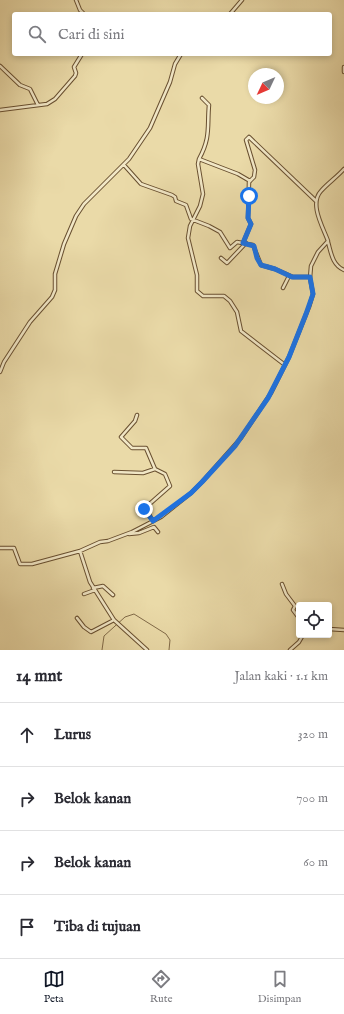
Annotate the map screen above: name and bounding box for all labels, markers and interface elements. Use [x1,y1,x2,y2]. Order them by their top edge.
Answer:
search box [12,12,332,56]
icon: search [26,23,48,45]
text: Cari di sini [58,25,125,44]
north arrow [248,68,284,104]
route start [240,187,258,205]
route end [135,500,153,518]
map controls [296,602,332,638]
button: locate [296,602,332,638]
text: 14 mnt [16,666,62,687]
text: Jalan kaki · 1.1 km [235,668,328,685]
icon: ahead [16,724,38,746]
text: Lurus [54,725,91,744]
text: 320 m [298,726,328,743]
icon: right [16,788,38,810]
text: Belok kanan [54,789,131,808]
text: 700 m [296,790,328,807]
icon: right [16,852,38,874]
text: Belok kanan [54,853,131,872]
text: 60 m [303,854,328,871]
icon: arrive [16,916,38,938]
text: Tiba di tujuan [54,917,141,936]
tab: Peta [43,968,65,1006]
tab: Rute [150,968,173,1006]
tab: Disimpan [258,968,301,1006]

